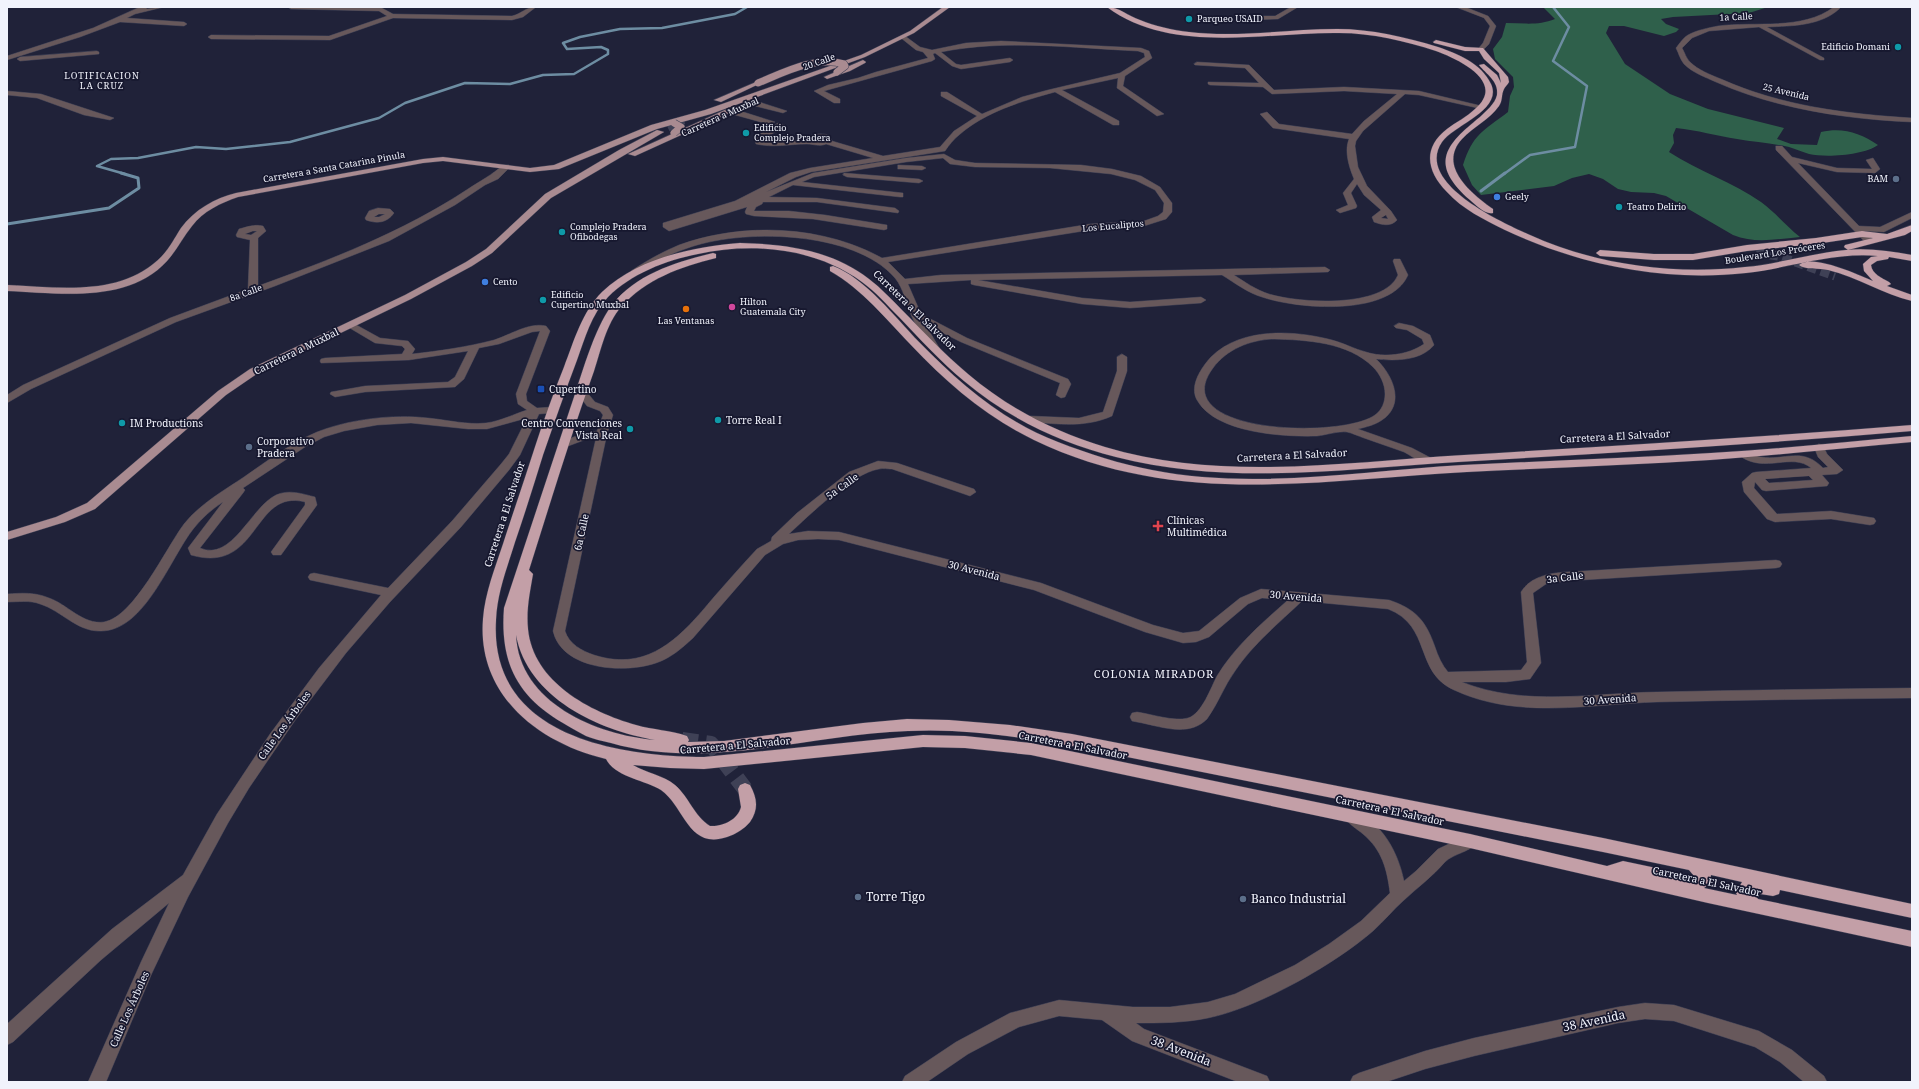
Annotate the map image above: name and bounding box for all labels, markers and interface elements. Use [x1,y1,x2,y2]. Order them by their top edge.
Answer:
street label: 1a Calle [1719,9,1753,24]
place label: Parqueo USAID [1197,12,1263,25]
marker: Parqueo USAID [1184,14,1194,24]
place label: Edificio Domani [1821,40,1890,53]
marker: Edificio Domani [1893,42,1903,52]
street label: 20 Calle [801,50,837,73]
district label: LOTIFICACION LA CRUZ [64,69,140,92]
street label: 25 Avenida [1762,80,1811,103]
street label: Carretera a Muxbal [679,94,761,139]
place label: Edificio Complejo Pradera [754,121,831,144]
marker: Edificio Complejo Pradera [741,128,751,138]
street label: Carretera a Santa Catarina Pinula [262,148,406,185]
place label: BAM [1868,172,1889,185]
marker: BAM [1891,174,1901,184]
place label: Geely [1505,190,1530,203]
marker: Geely [1492,192,1502,202]
place label: Teatro Delirio [1627,200,1686,213]
marker: Teatro Delirio [1614,202,1624,212]
street label: Los Eucaliptos [1082,216,1144,235]
place label: Complejo Pradera Ofibodegas [570,220,647,243]
marker: Complejo Pradera Ofibodegas [557,227,567,237]
street label: Boulevard Los Próceres [1724,238,1826,267]
street label: Carretera a El Salvador [870,267,960,354]
place label: Cento [493,275,518,288]
marker: Cento [480,277,490,287]
street label: 8a Calle [228,281,264,304]
place label: Edificio Cupertino Muxbal [551,288,629,311]
marker: Edificio Cupertino Muxbal [538,295,548,305]
place label: Hilton Guatemala City [740,295,807,318]
marker: Hilton Guatemala City [727,302,737,312]
marker: Las Ventanas [681,304,691,314]
place label: Las Ventanas [658,314,714,327]
street label: Carretera a Muxbal [251,324,341,378]
place label: Cupertino [549,382,597,396]
marker: Cupertino [536,384,546,394]
place label: Torre Real I [726,413,782,427]
marker: Torre Real I [713,415,723,425]
place label: IM Productions [130,416,204,430]
place label: Centro Convenciones Vista Real [521,416,622,442]
marker: IM Productions [117,418,127,428]
marker: Centro Convenciones Vista Real [625,424,635,434]
street label: Carretera a El Salvador [1559,426,1671,446]
place label: Corporativo Pradera [257,434,314,460]
marker: Corporativo Pradera [244,442,254,452]
street label: Carretera a El Salvador [1236,445,1348,465]
street label: Carretera a El Salvador [480,459,528,569]
street label: 5a Calle [823,469,861,503]
street label: 6a Calle [570,512,592,552]
place label: Clínicas Multimédica [1167,513,1228,539]
marker: Clínicas Multimédica [1152,520,1164,532]
street label: 30 Avenida [947,557,1002,583]
street label: 3a Calle [1546,568,1584,586]
street label: 30 Avenida [1269,587,1323,605]
district label: COLONIA MIRADOR [1094,666,1214,681]
street label: Calle Los Árboles [254,687,314,762]
street label: 30 Avenida [1583,690,1637,708]
street label: Carretera a El Salvador [1017,728,1129,762]
street label: Carretera a El Salvador [679,733,791,757]
street label: Carretera a El Salvador [1334,792,1446,828]
street label: Carretera a El Salvador [1651,863,1763,899]
place label: Torre Tigo [866,888,925,905]
place label: Banco Industrial [1251,890,1346,907]
marker: Torre Tigo [853,892,863,902]
marker: Banco Industrial [1238,894,1248,904]
street label: Calle Los Árboles [106,968,152,1049]
street label: 38 Avenida [1561,1006,1627,1035]
street label: 38 Avenida [1149,1031,1214,1070]

